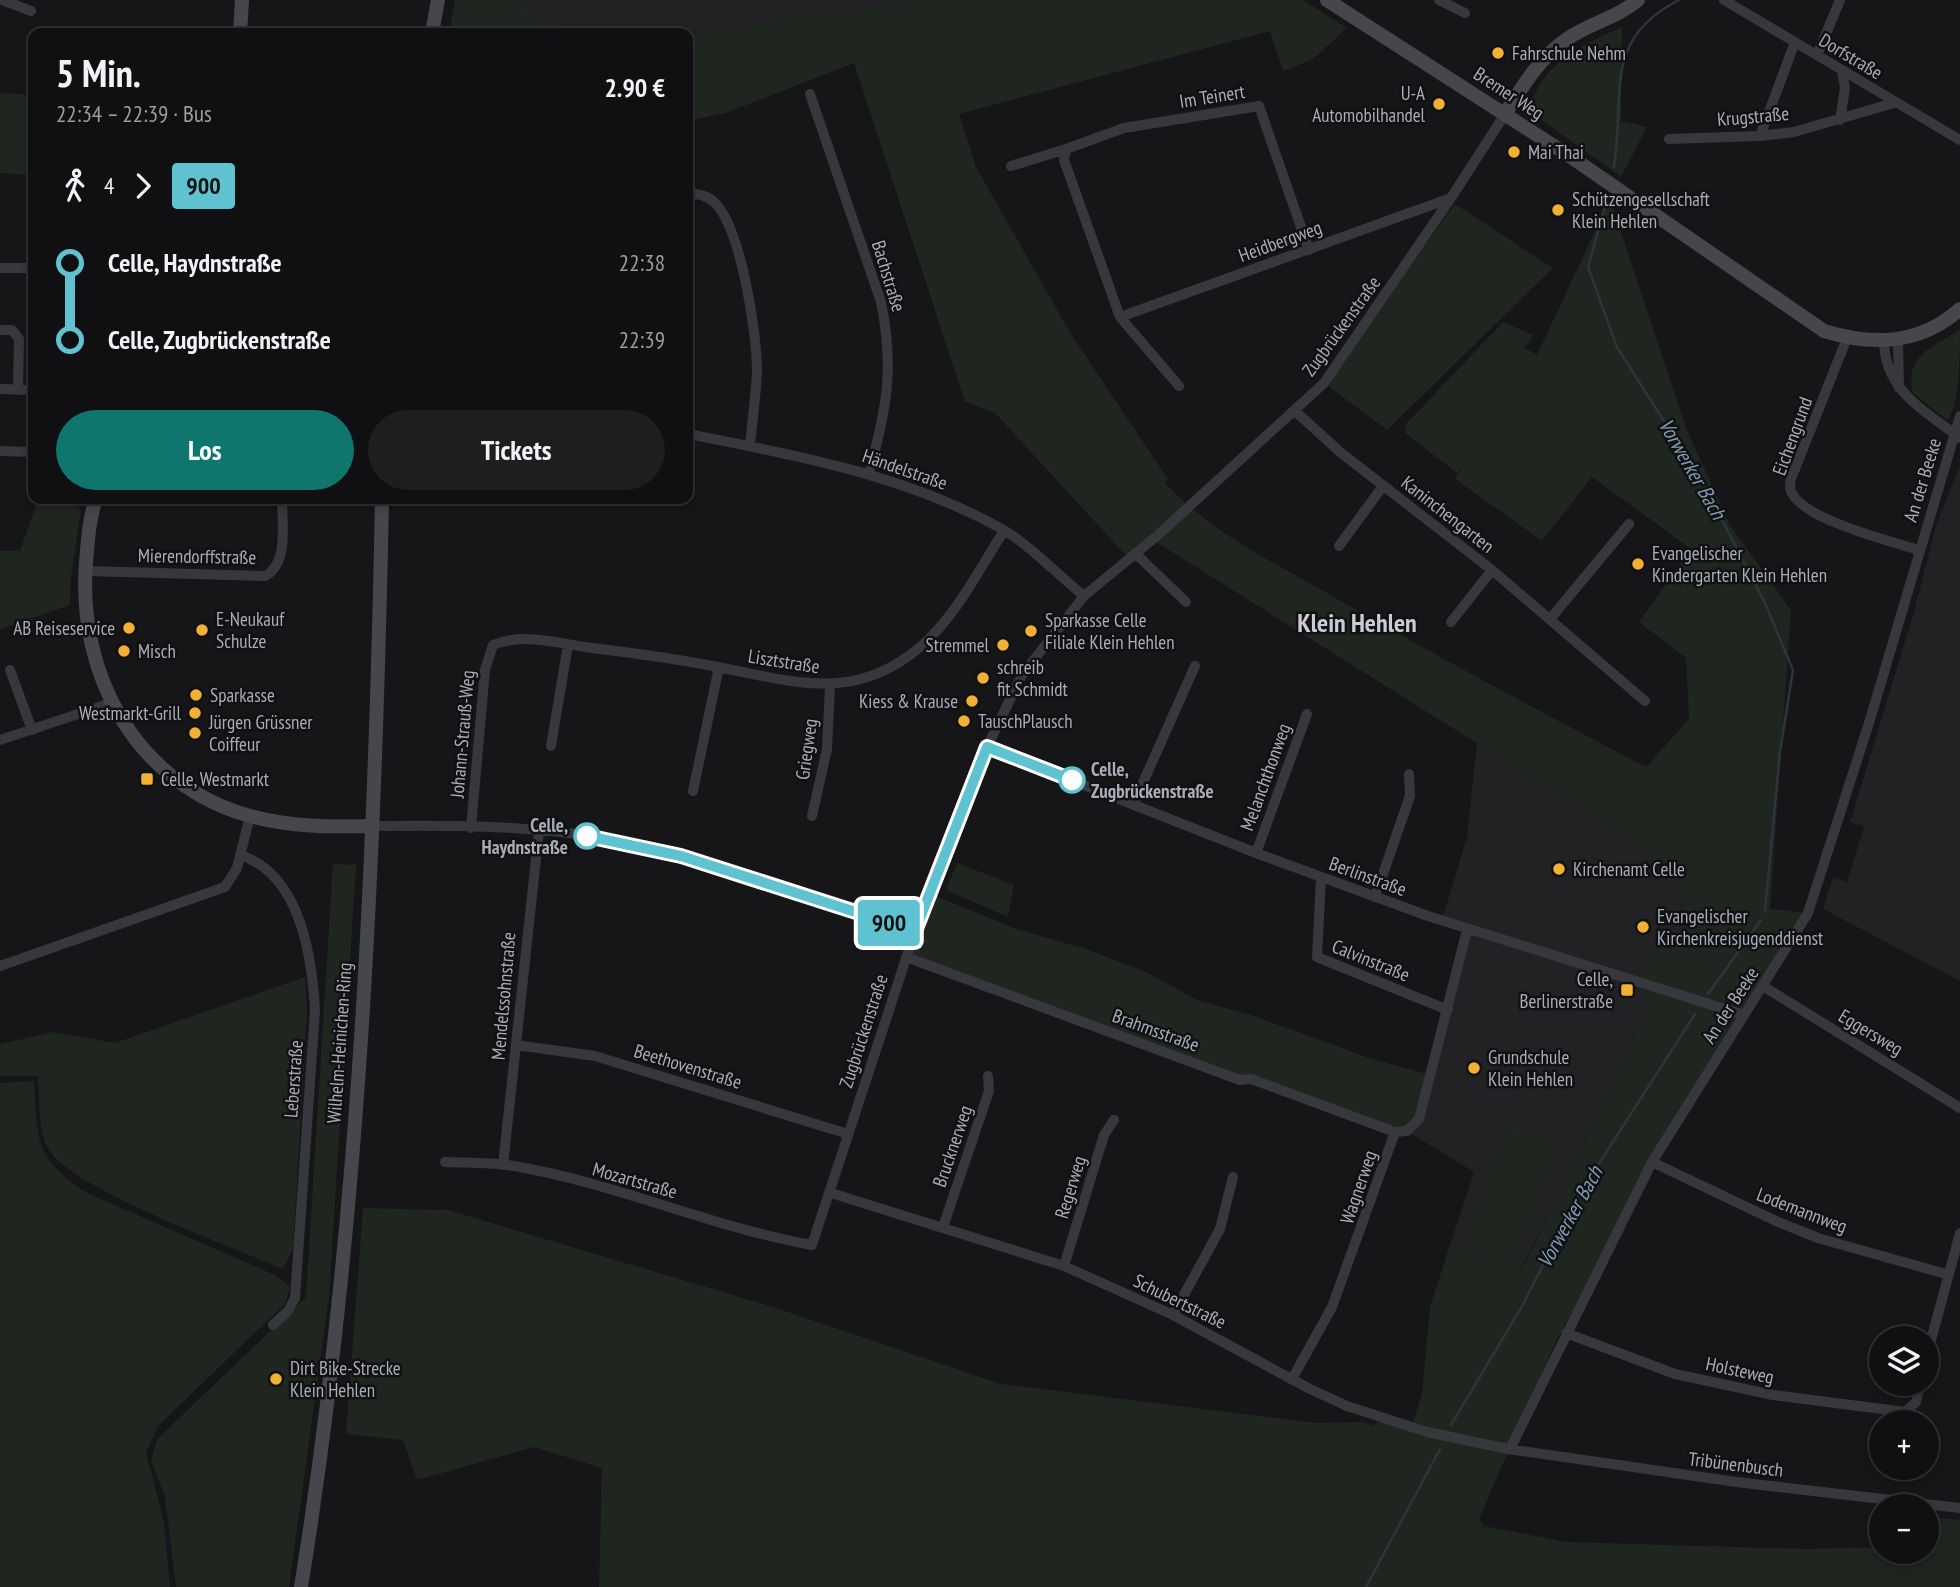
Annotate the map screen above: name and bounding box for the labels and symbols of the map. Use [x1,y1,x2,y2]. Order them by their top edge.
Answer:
street label: Dorfstraße [1815,28,1887,84]
place label: Fahrschule Nehm [1512,41,1626,65]
marker: Fahrschule Nehm [1490,45,1506,61]
street label: Bremer Weg [1469,61,1549,125]
street label: Im Teinert [1178,79,1247,113]
place label: U-A Automobilhandel [1312,81,1426,127]
marker: U-A Automobilhandel [1431,96,1447,112]
street label: Krugstraße [1716,101,1790,131]
place label: Mai Thai [1528,140,1584,164]
marker: Mai Thai [1506,144,1522,160]
place label: Schützengesellschaft Klein Hehlen [1572,187,1711,233]
marker: Schützengesellschaft Klein Hehlen [1550,202,1566,218]
street label: Heidbergweg [1235,215,1325,267]
street label: Bachstraße [867,237,911,315]
street label: Zugbrückenstraße [1297,271,1385,381]
street label: Eichengrund [1767,393,1817,479]
water label: Vorwerker Bach [1653,414,1733,526]
street label: An der Beeke [1898,435,1946,525]
street label: Händelstraße [859,443,951,495]
street label: Kaninchengarten [1397,470,1499,558]
place label: Evangelischer Kindergarten Klein Hehlen [1652,541,1827,587]
street label: Mierendorffstraße [138,543,257,569]
marker: Evangelischer Kindergarten Klein Hehlen [1630,556,1646,572]
district label: Klein Hehlen [1297,606,1417,639]
place label: E-Neukauf Schulze [216,607,285,653]
place label: Sparkasse Celle Filiale Klein Hehlen [1045,608,1175,654]
place label: AB Reiseservice [13,616,115,640]
marker: AB Reiseservice [121,620,137,636]
marker: E-Neukauf Schulze [194,622,210,638]
marker: Sparkasse Celle Filiale Klein Hehlen [1023,623,1039,639]
place label: Stremmel [926,633,990,657]
marker: Stremmel [995,637,1011,653]
place label: Misch [138,639,176,663]
marker: Misch [116,643,132,659]
street label: Lisztstraße [747,644,822,679]
place label: schreib fit Schmidt [997,655,1069,701]
street label: Johann-Strauß-Weg [444,669,480,800]
marker: schreib fit Schmidt [975,670,991,686]
place label: Sparkasse [210,683,275,707]
marker: Sparkasse [188,687,204,703]
place label: Kiess & Krause [859,689,958,713]
marker: Kiess & Krause [964,693,980,709]
place label: Westmarkt-Grill [79,701,182,725]
marker: Westmarkt-Grill [187,705,203,721]
place label: TauschPlausch [978,709,1073,733]
place label: Jürgen Grüssner Coiffeur [208,710,313,756]
marker: TauschPlausch [956,713,972,729]
street label: Griegweg [790,717,822,781]
street label: Melanchthonweg [1234,720,1296,834]
marker: Jürgen Grüssner Coiffeur [187,725,203,741]
place label: Celle, Zugbrückenstraße [1091,757,1214,803]
place label: Celle, Westmarkt [161,767,270,791]
marker: Celle, Zugbrückenstraße [1059,767,1085,793]
marker: Celle, Westmarkt [139,771,155,787]
place label: Celle, Haydnstraße [482,813,568,859]
marker: Celle, Haydnstraße [574,823,600,849]
street label: Berlinstraße [1326,851,1410,901]
place label: Kirchenamt Celle [1573,857,1685,881]
marker: Kirchenamt Celle [1551,861,1567,877]
line badge: 900 [849,900,929,946]
place label: Evangelischer Kirchenkreisjugenddienst [1657,904,1824,950]
marker: Evangelischer Kirchenkreisjugenddienst [1635,919,1651,935]
street label: Mendelssohnstraße [485,931,521,1061]
street label: Calvinstraße [1329,934,1414,987]
street label: Wilhelm-Heinichen-Ring [321,962,357,1124]
street label: An der Beeke [1696,962,1764,1048]
place label: Celle, Berlinerstraße [1519,967,1613,1013]
street label: Zugbrückenstraße [833,971,893,1091]
marker: Celle, Berlinerstraße [1619,982,1635,998]
street label: Brahmsstraße [1109,1003,1203,1057]
street label: Eggersweg [1834,1003,1908,1061]
street label: Beethovenstraße [631,1038,745,1094]
street label: Leberstraße [278,1039,308,1119]
place label: Grundschule Klein Hehlen [1488,1045,1573,1091]
marker: Grundschule Klein Hehlen [1466,1060,1482,1076]
street label: Brucknerweg [927,1102,977,1190]
street label: Wagnerweg [1334,1147,1382,1227]
street label: Regerweg [1049,1153,1091,1221]
street label: Mozartstraße [590,1156,680,1204]
water label: Vorwerker Bach [1531,1160,1609,1272]
street label: Lodemannweg [1753,1182,1851,1238]
street label: Schubertstraße [1130,1268,1230,1334]
street label: Holsteweg [1704,1351,1776,1389]
place label: Dirt Bike-Strecke Klein Hehlen [290,1356,401,1402]
marker: Dirt Bike-Strecke Klein Hehlen [268,1371,284,1387]
street label: Tribünenbusch [1687,1446,1785,1482]

